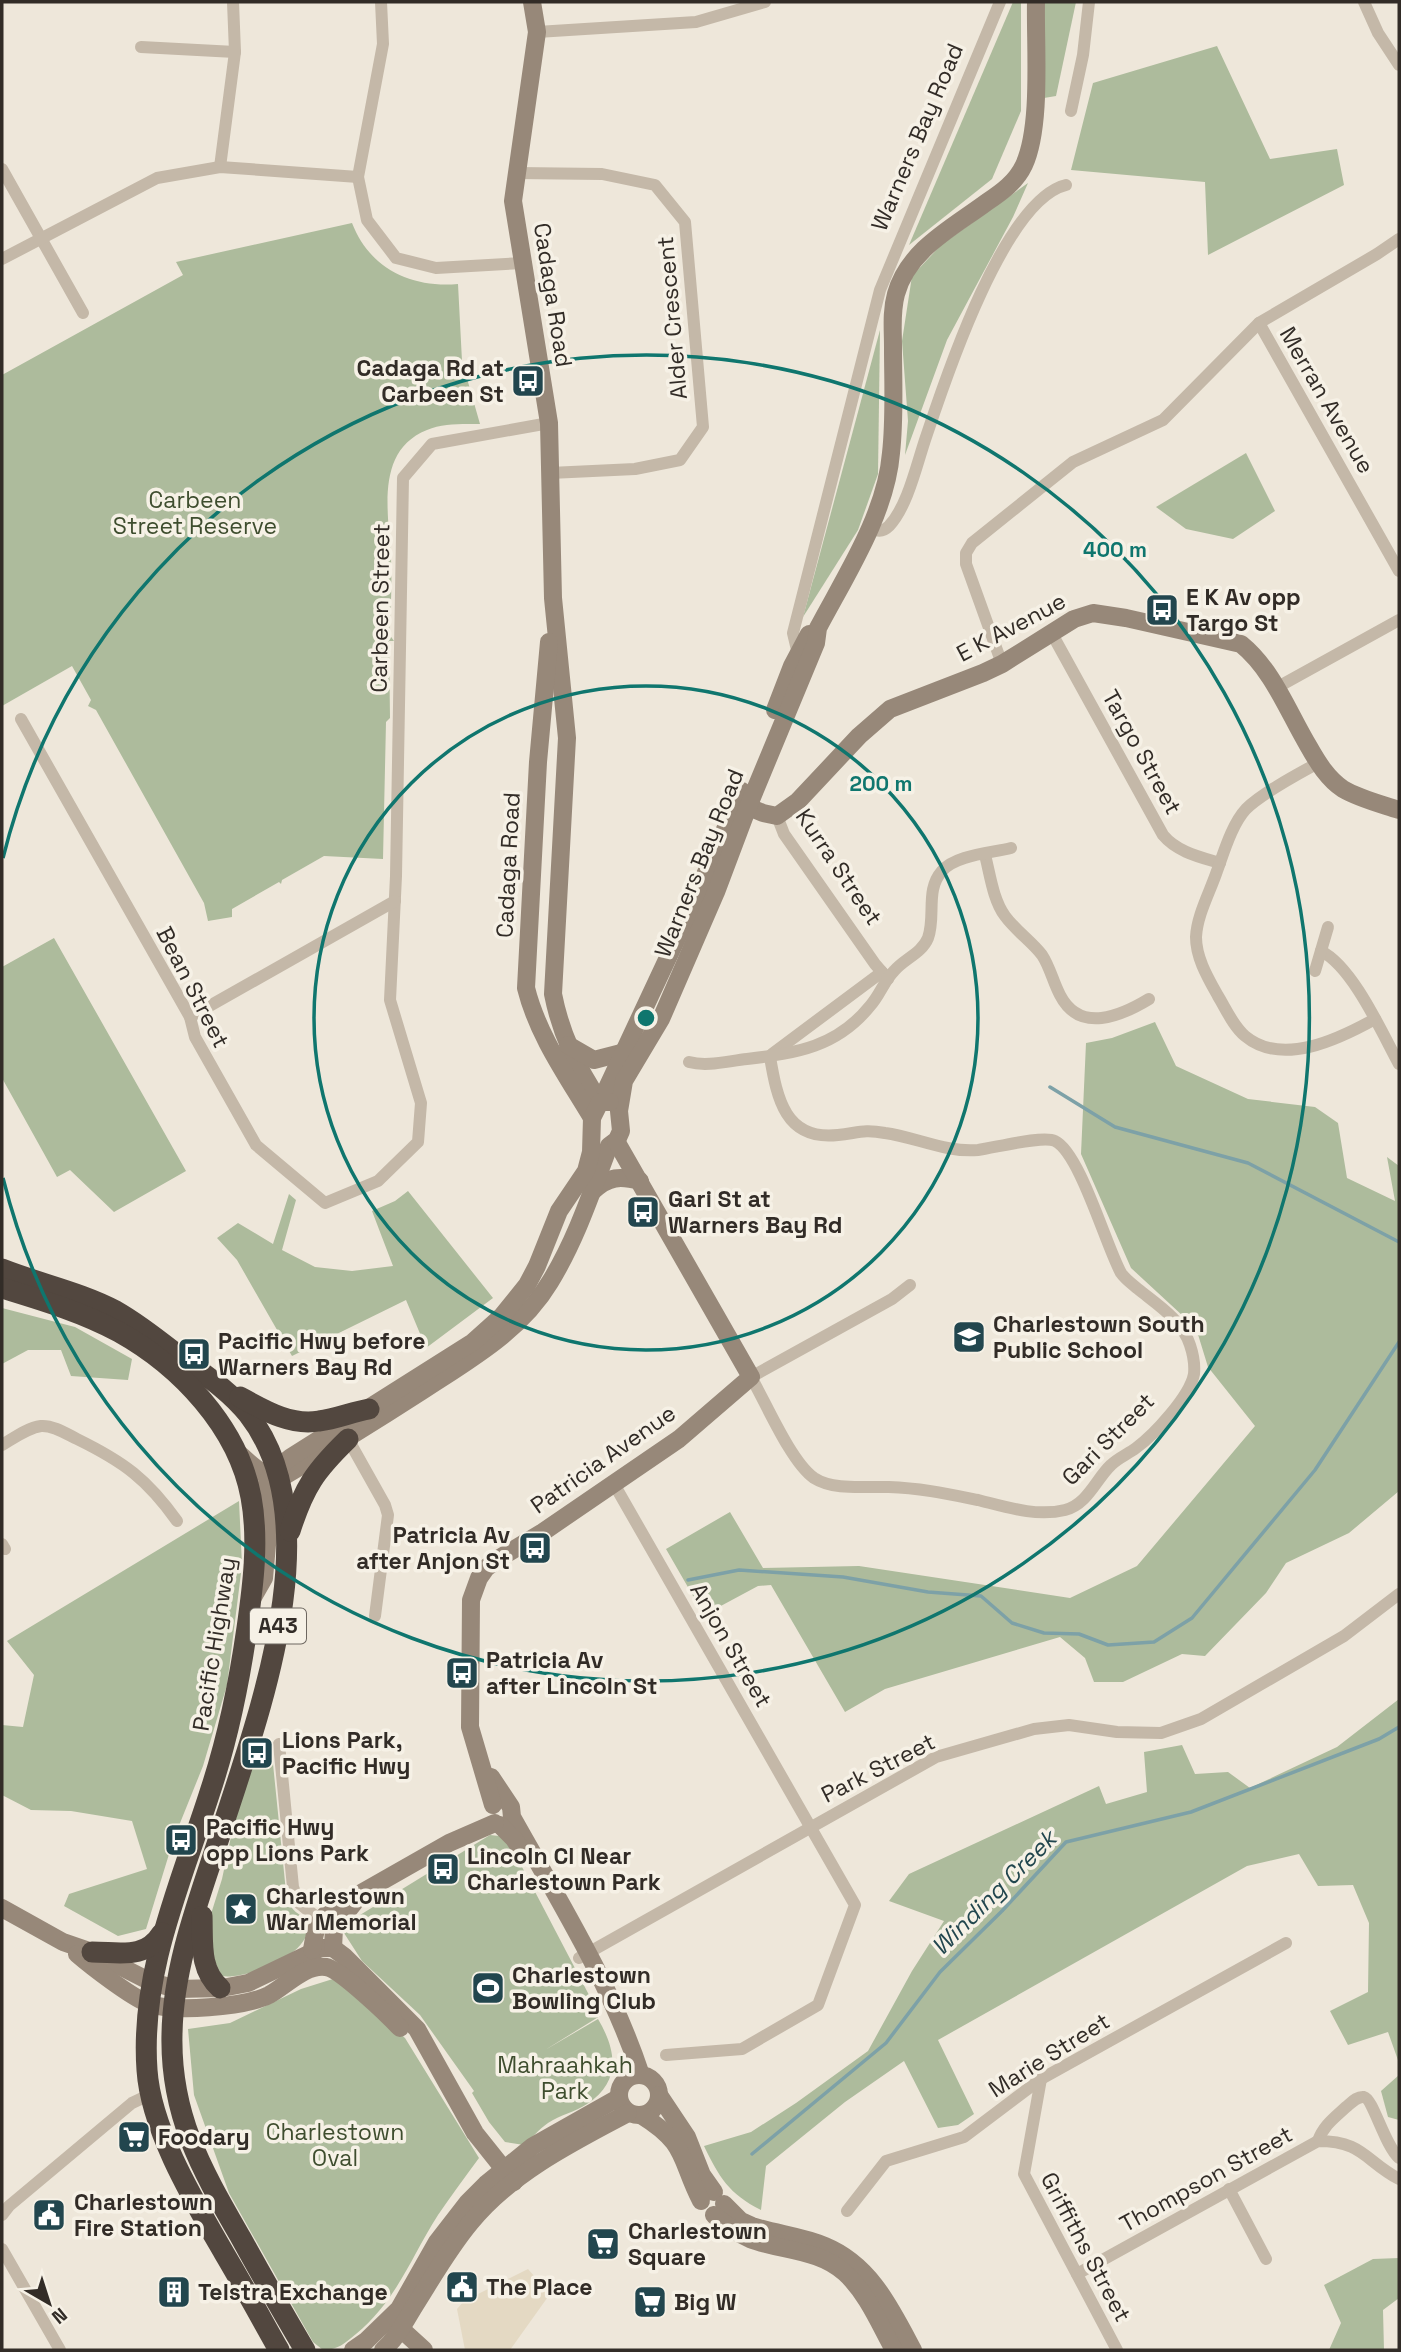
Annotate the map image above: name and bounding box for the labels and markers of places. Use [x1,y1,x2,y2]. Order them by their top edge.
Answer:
place label: Cadaga Rd at Carbeen St [357,353,504,409]
bus stop icon: Cadaga Rd at Carbeen St [509,362,547,400]
place label: E K Av opp Targo St [1186,582,1301,638]
bus stop icon: E K Av opp Targo St [1143,591,1181,629]
centre of rings [634,1006,658,1030]
place label: Gari St at Warners Bay Rd [668,1184,843,1240]
bus stop icon: Gari St at Warners Bay Rd [624,1193,662,1231]
place label: Charlestown South Public School [993,1309,1205,1365]
school or university icon: Charlestown South Public School [950,1318,988,1356]
place label: Pacific Hwy before Warners Bay Rd [218,1326,426,1382]
bus stop icon: Pacific Hwy before Warners Bay Rd [175,1335,213,1373]
place label: Patricia Av after Anjon St [356,1520,510,1576]
bus stop icon: Patricia Av after Anjon St [516,1529,554,1567]
place label: Patricia Av after Lincoln St [486,1645,657,1701]
bus stop icon: Patricia Av after Lincoln St [443,1654,481,1692]
place label: Lions Park, Pacific Hwy [282,1725,410,1781]
bus stop icon: Lions Park, Pacific Hwy [238,1734,276,1772]
place label: Pacific Hwy opp Lions Park [206,1812,369,1868]
bus stop icon: Pacific Hwy opp Lions Park [162,1821,200,1859]
place label: Lincoln Cl Near Charlestown Park [467,1841,661,1897]
bus stop icon: Lincoln Cl Near Charlestown Park [424,1850,462,1888]
place label: Charlestown War Memorial [266,1881,417,1937]
place icon: Charlestown War Memorial [222,1890,260,1928]
place label: Charlestown Bowling Club [512,1960,656,2016]
sports icon: Charlestown Bowling Club [469,1969,507,2007]
supermarket icon: Foodary [115,2118,153,2156]
place label: Foodary [158,2122,250,2152]
place label: Charlestown Fire Station [74,2187,213,2243]
public building icon: Charlestown Fire Station [30,2196,68,2234]
place label: Charlestown Square [628,2216,767,2272]
supermarket icon: Charlestown Square [584,2225,622,2263]
public building icon: The Place [443,2268,481,2306]
place label: The Place [486,2272,593,2302]
building icon: Telstra Exchange [155,2273,193,2311]
place label: Telstra Exchange [198,2277,388,2307]
supermarket icon: Big W [631,2283,669,2321]
place label: Big W [674,2287,736,2317]

